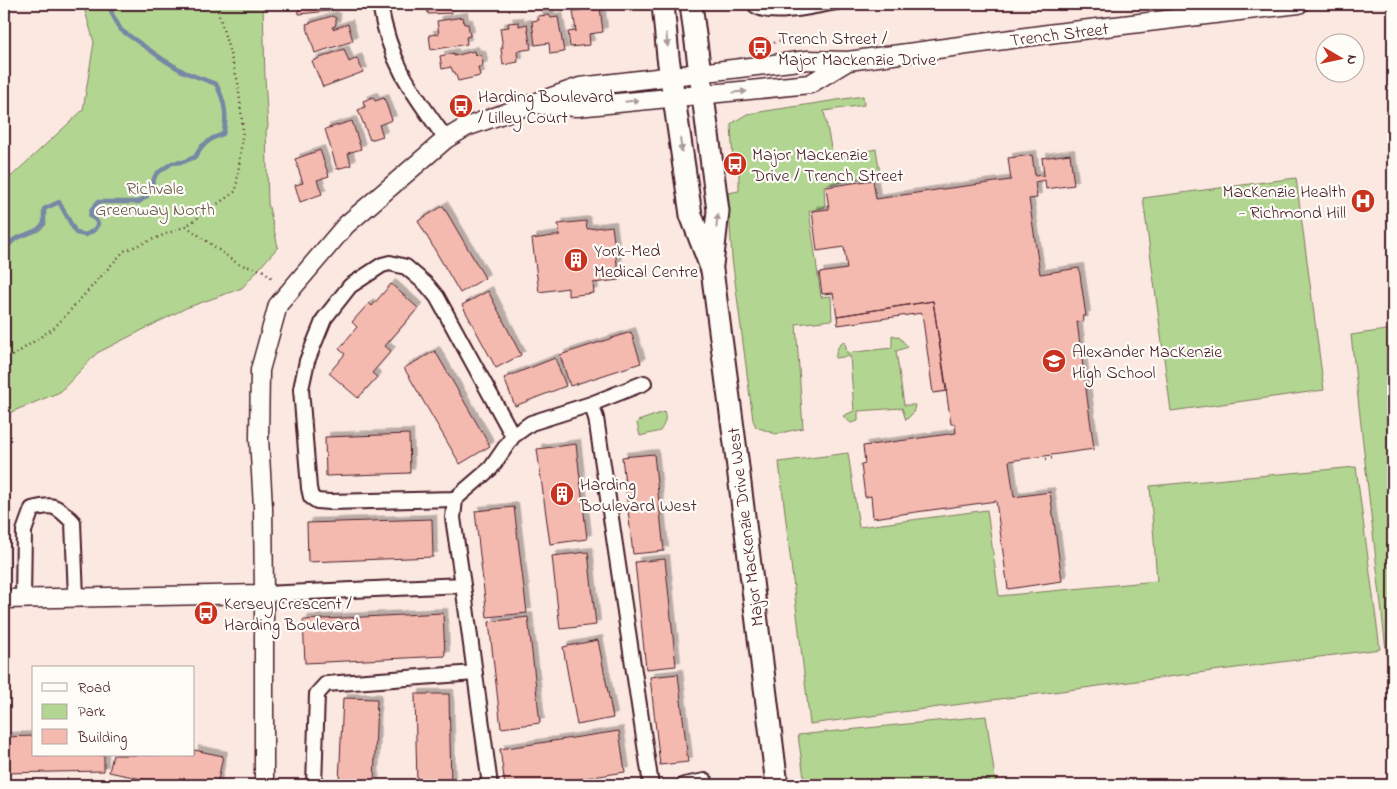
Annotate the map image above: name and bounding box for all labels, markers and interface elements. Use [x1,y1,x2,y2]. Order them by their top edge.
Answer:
street label: Trench Street [1008,17,1110,55]
place label: Trench Street / Major Mackenzie Drive [778,27,937,74]
one-way arrow [663,32,671,48]
north arrow [1314,32,1364,82]
bus stop icon: Trench Street / Major Mackenzie Drive [747,35,773,61]
text: N [1340,53,1362,66]
place label: Harding Boulevard / Lilley Court [478,85,614,132]
one-way arrow [732,88,748,96]
bus stop icon: Harding Boulevard / Lilley Court [448,93,474,119]
one-way arrow [624,97,640,105]
one-way arrow [677,138,685,154]
place label: Major Mackenzie Drive / Trench Street [751,143,903,190]
bus stop icon: Major Mackenzie Drive / Trench Street [722,151,748,177]
park label: Richvale Greenway North [95,177,215,224]
place label: MacKenzie Health - Richmond Hill [1222,180,1346,227]
hospital icon: MacKenzie Health - Richmond Hill [1350,188,1376,214]
one-way arrow [713,213,721,229]
place label: York-Med Medical Centre [594,239,699,286]
building icon: York-Med Medical Centre [563,247,589,273]
place label: Alexander MacKenzie High School [1072,340,1223,388]
school or university icon: Alexander MacKenzie High School [1041,348,1067,374]
street label: Major MacKenzie Drive West [722,426,772,628]
place label: Harding Boulevard West [579,473,697,520]
building icon: Harding Boulevard West [549,481,575,507]
place label: Kersey Crescent / Harding Boulevard [224,592,360,640]
bus stop icon: Kersey Crescent / Harding Boulevard [193,600,219,626]
legend [32,666,195,756]
text: Road [78,677,111,699]
text: Park [78,701,106,723]
text: Building [77,727,127,750]

